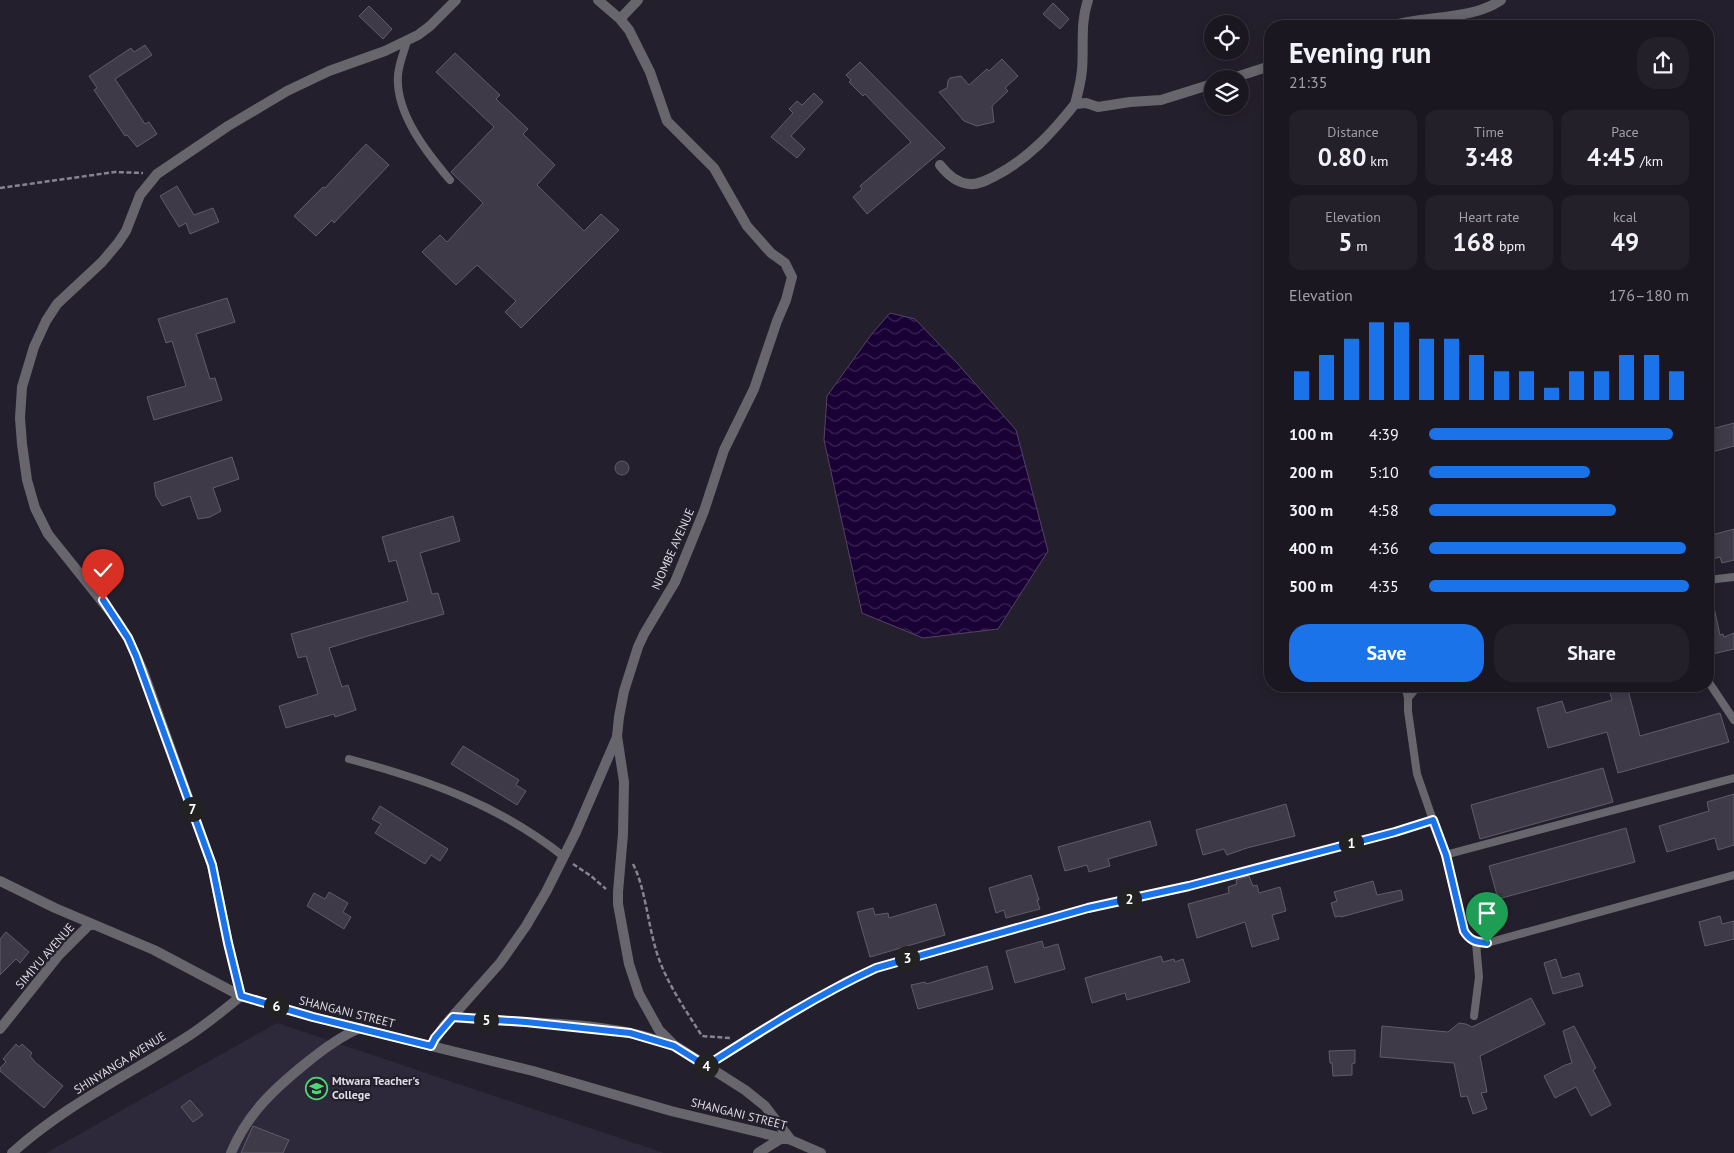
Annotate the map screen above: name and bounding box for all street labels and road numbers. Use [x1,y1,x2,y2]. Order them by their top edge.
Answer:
street label: NJOMBE AVENUE [648,506,697,592]
street label: SIMIYU AVENUE [12,920,77,992]
street label: SHANGANI STREET [298,992,397,1031]
street label: SHINYANGA AVENUE [71,1028,169,1097]
street label: SHANGANI STREET [690,1094,789,1133]

